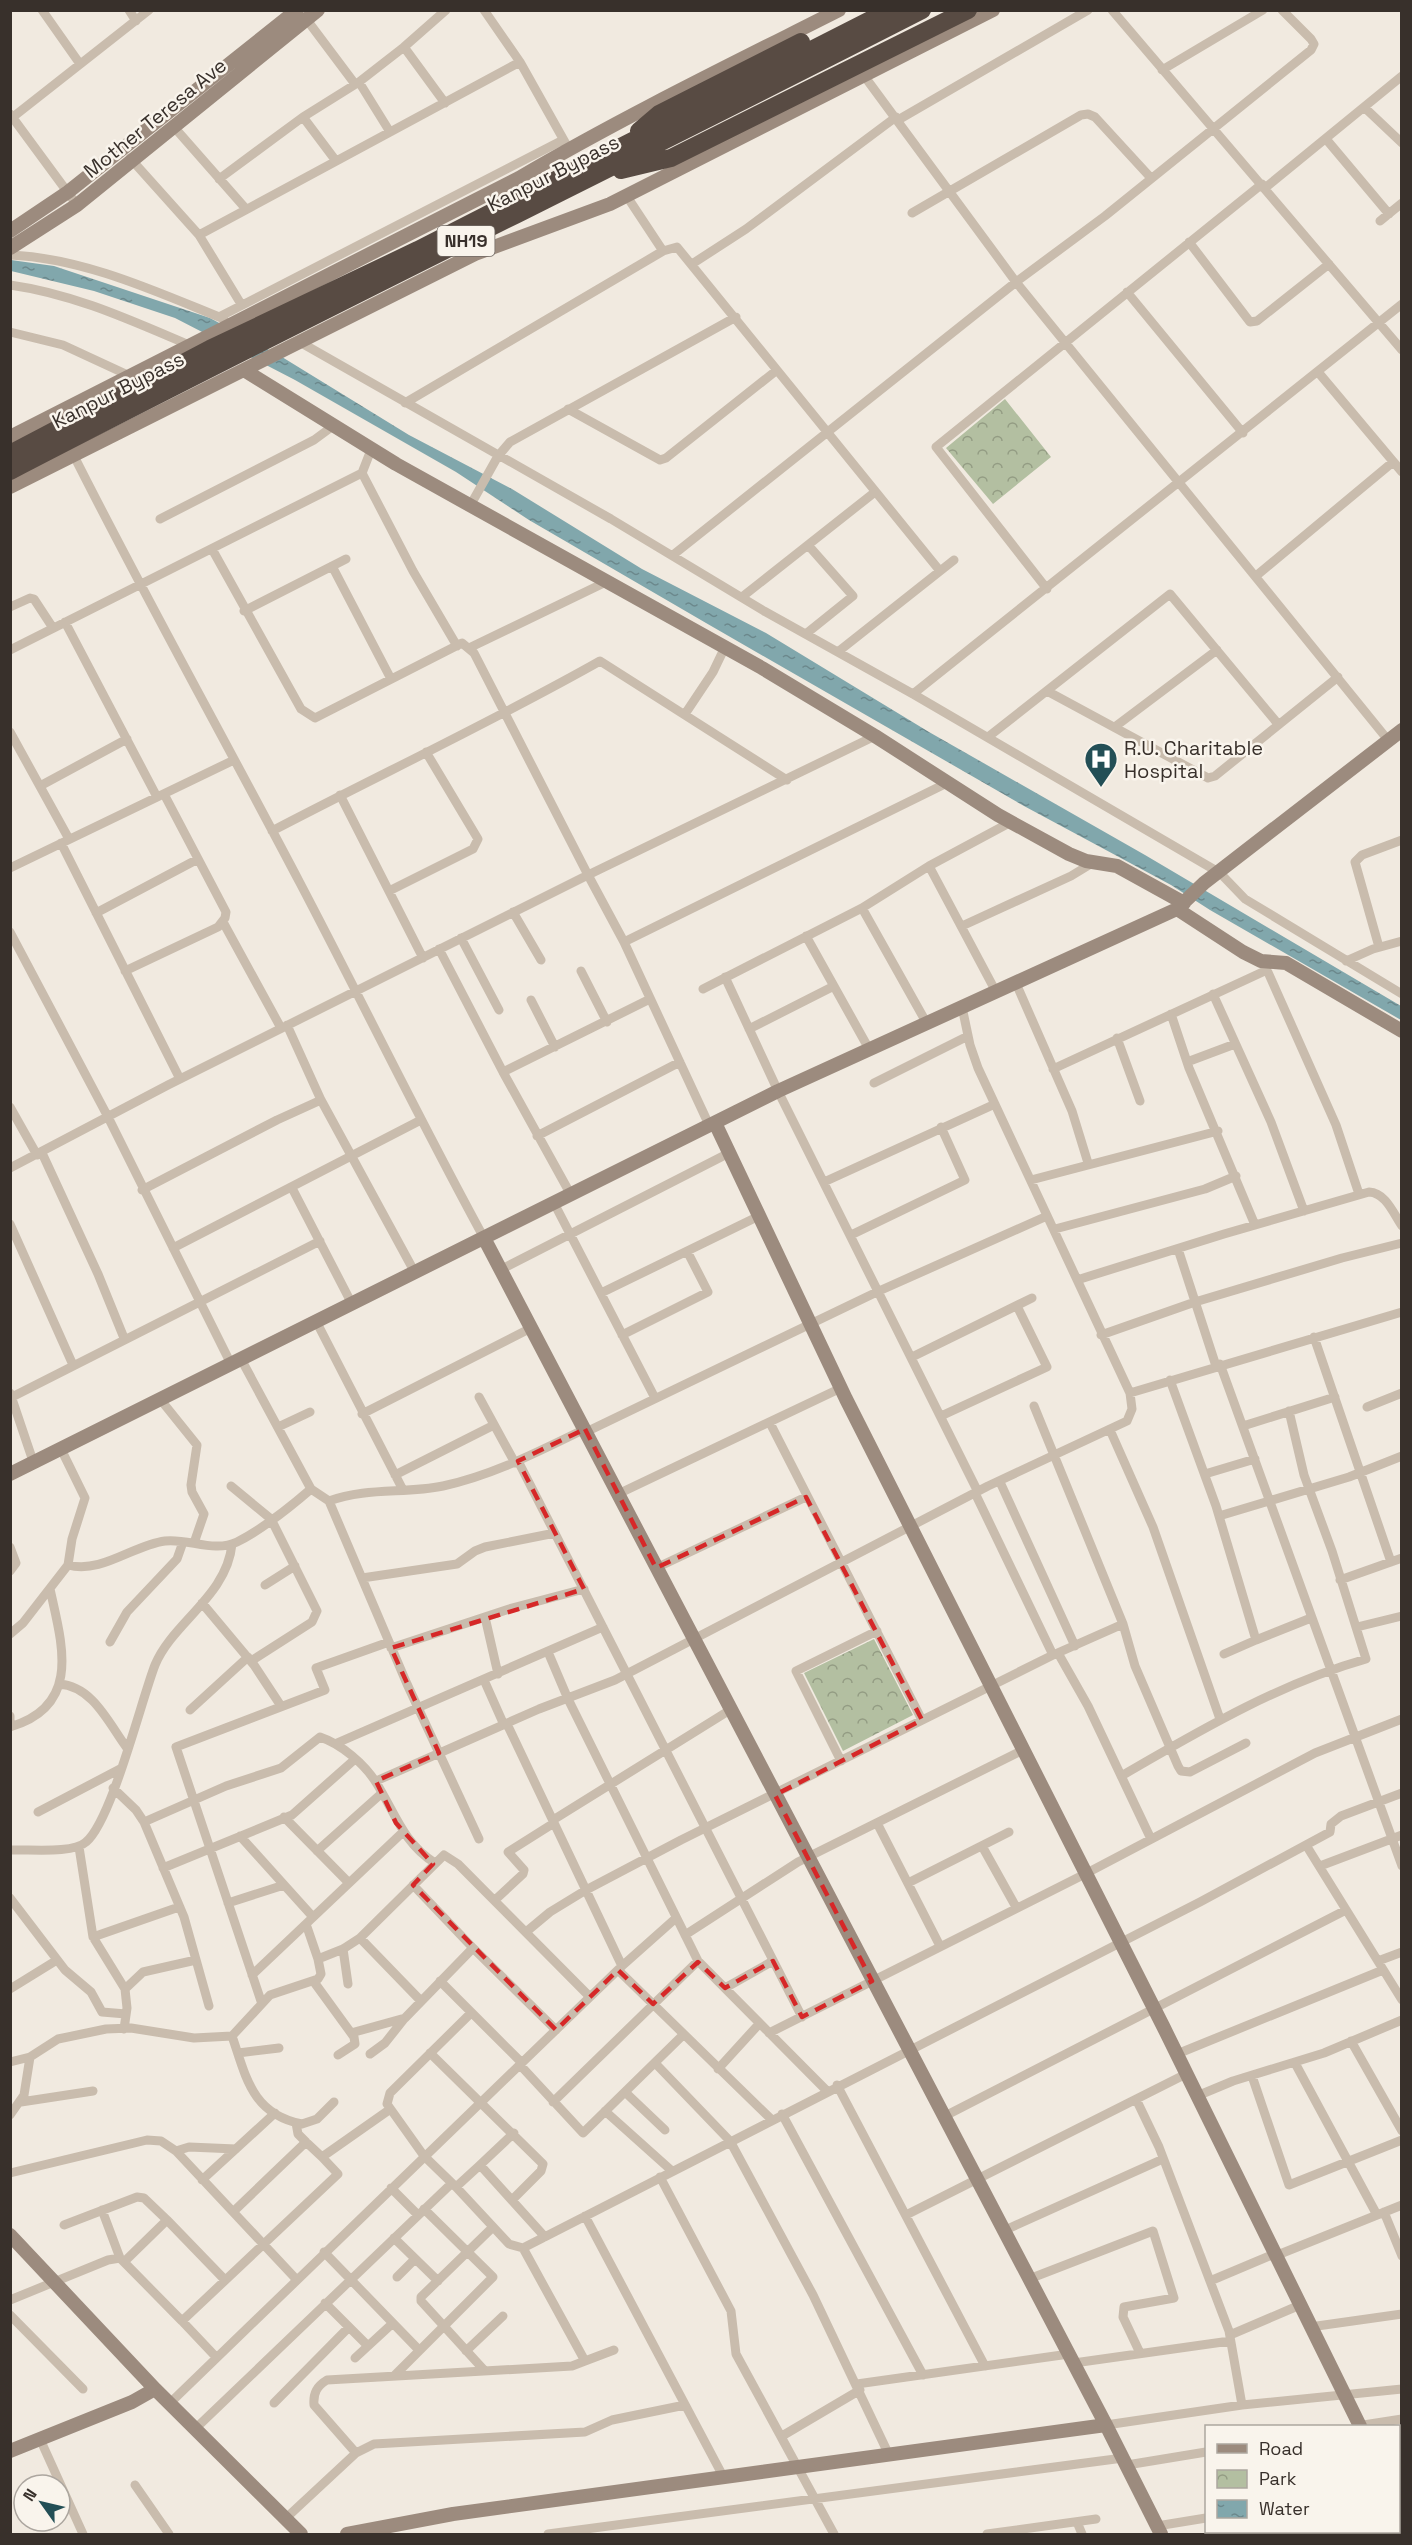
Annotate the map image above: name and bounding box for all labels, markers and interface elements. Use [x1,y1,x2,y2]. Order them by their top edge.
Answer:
street label: Mother Teresa Ave [78,52,232,184]
street label: Kanpur Bypass [483,129,623,217]
road number: NH19 [438,226,494,256]
street label: Kanpur Bypass [48,346,188,434]
place label: R.U. Charitable Hospital [1124,735,1263,784]
hospital icon: R.U. Charitable Hospital [1083,741,1119,788]
legend [1205,2425,1400,2533]
text: Road [1259,2437,1303,2460]
text: Park [1259,2467,1297,2490]
north arrow [12,2473,72,2533]
text: N [18,2485,42,2505]
text: Water [1259,2497,1310,2520]

